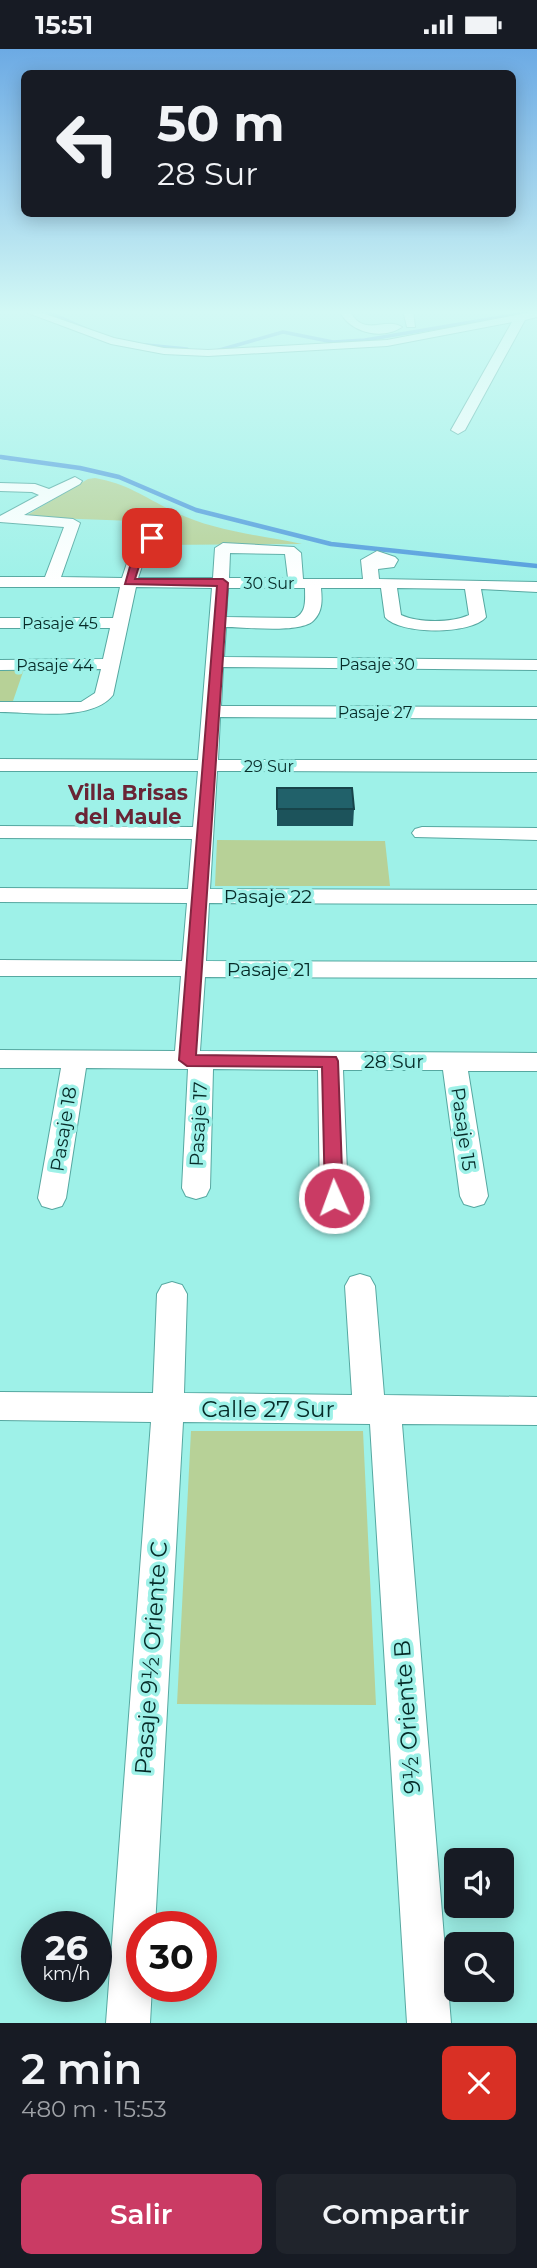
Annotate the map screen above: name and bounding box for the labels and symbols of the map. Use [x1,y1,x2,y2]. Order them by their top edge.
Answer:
pin [122,508,182,568]
street label: 30 Sur [244,574,294,593]
street label: Pasaje 45 [22,614,98,633]
street label: Pasaje 30 [339,655,415,674]
street label: Pasaje 44 [16,656,94,675]
street label: Pasaje 27 [338,703,412,722]
street label: 29 Sur [244,757,294,776]
district label: Villa Brisas del Maule [67,780,188,829]
street label: Pasaje 22 [224,885,312,908]
street label: Pasaje 21 [227,958,311,981]
street label: 28 Sur [364,1050,424,1073]
street label: Pasaje 17 [185,1081,212,1167]
street label: Pasaje 18 [45,1085,82,1173]
street label: Pasaje 15 [446,1086,481,1173]
position arrow [297,1161,371,1235]
street label: Calle 27 Sur [201,1395,335,1423]
street label: Pasaje 9½ Oriente C [129,1541,173,1775]
street label: 9½ Oriente B [388,1639,426,1795]
speed limit sign: 30 [126,1911,217,2002]

